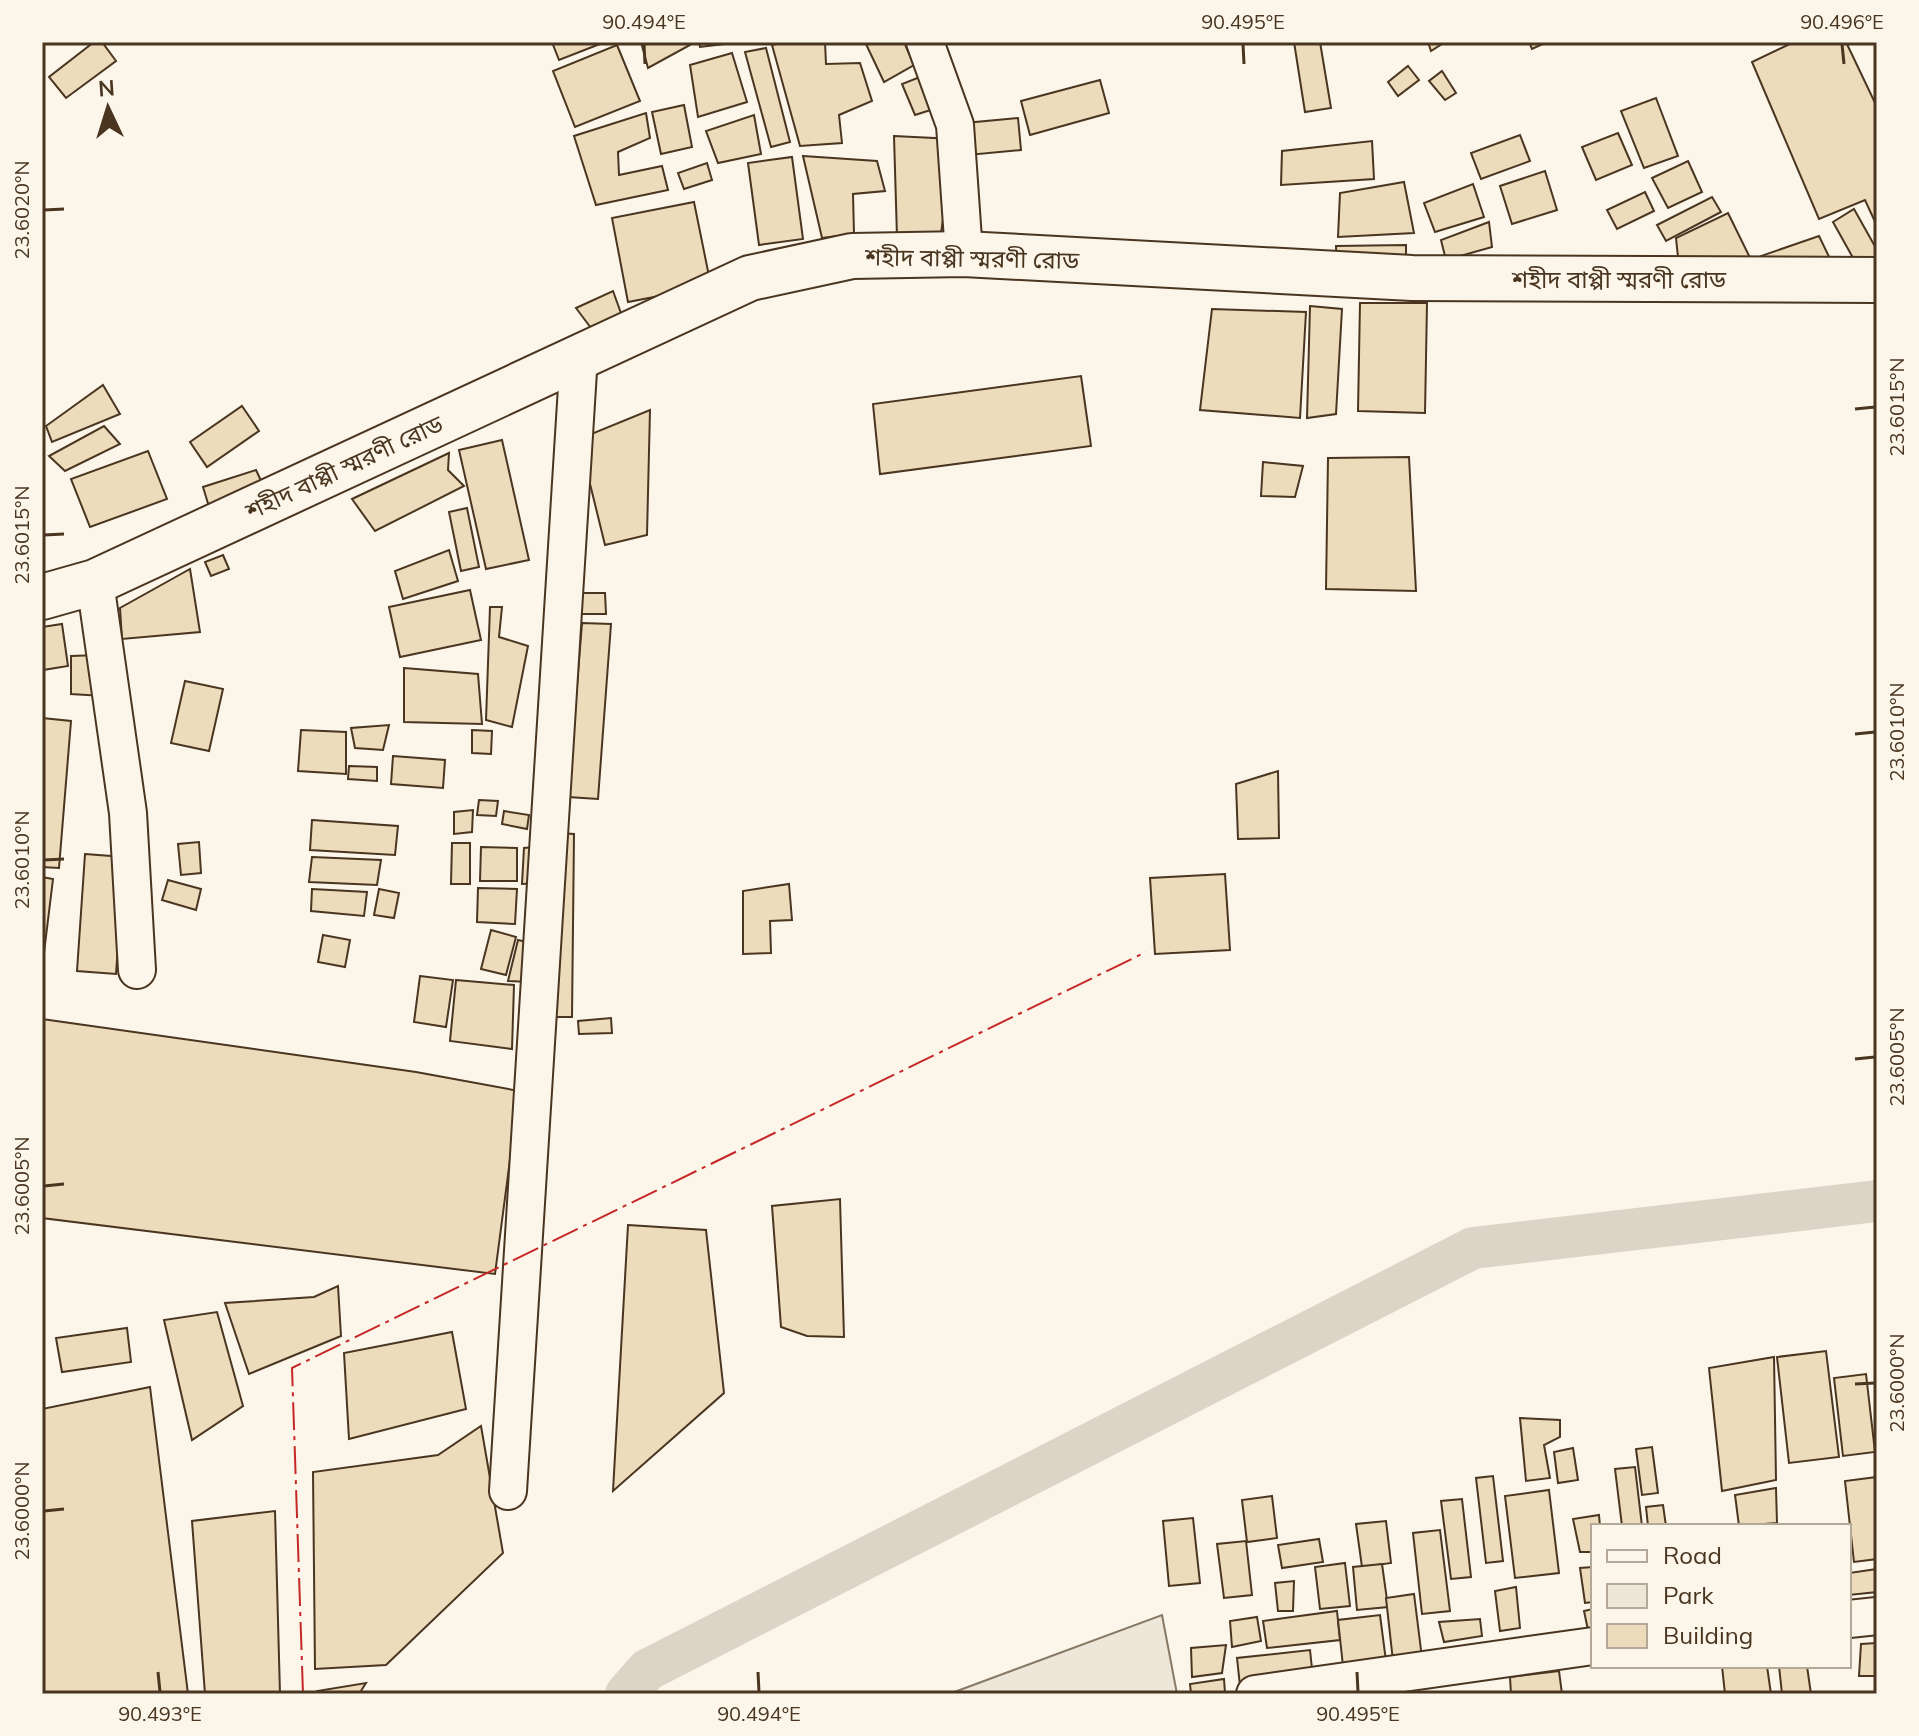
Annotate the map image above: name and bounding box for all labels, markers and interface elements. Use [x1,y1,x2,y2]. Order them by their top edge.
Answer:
text: 90.494°E [602,9,686,34]
text: 90.495°E [1201,9,1285,34]
text: 90.496°E [1800,9,1884,34]
north arrow [68,68,148,148]
text: N [97,74,116,103]
text: 23.6020°N [9,161,34,259]
street label: শহীদ বাপ্পী স্মরণী রোড [864,241,1080,275]
street label: শহীদ বাপ্পী স্মরণী রোড [1511,264,1727,294]
text: 23.6015°N [1884,358,1909,456]
street label: শহীদ বাপ্পী স্মরণী রোড [240,408,448,526]
text: 23.6015°N [9,486,34,584]
text: 23.6010°N [1884,683,1909,781]
text: 23.6010°N [9,811,34,909]
text: 23.6005°N [1884,1008,1909,1106]
text: 23.6005°N [9,1137,34,1235]
text: 23.6000°N [1884,1334,1909,1432]
text: 23.6000°N [9,1462,34,1560]
legend [1591,1524,1851,1668]
text: Road [1663,1540,1722,1570]
text: Park [1663,1580,1714,1610]
text: Building [1663,1620,1753,1650]
text: 90.493°E [118,1701,202,1726]
text: 90.494°E [717,1701,801,1726]
text: 90.495°E [1316,1701,1400,1726]

